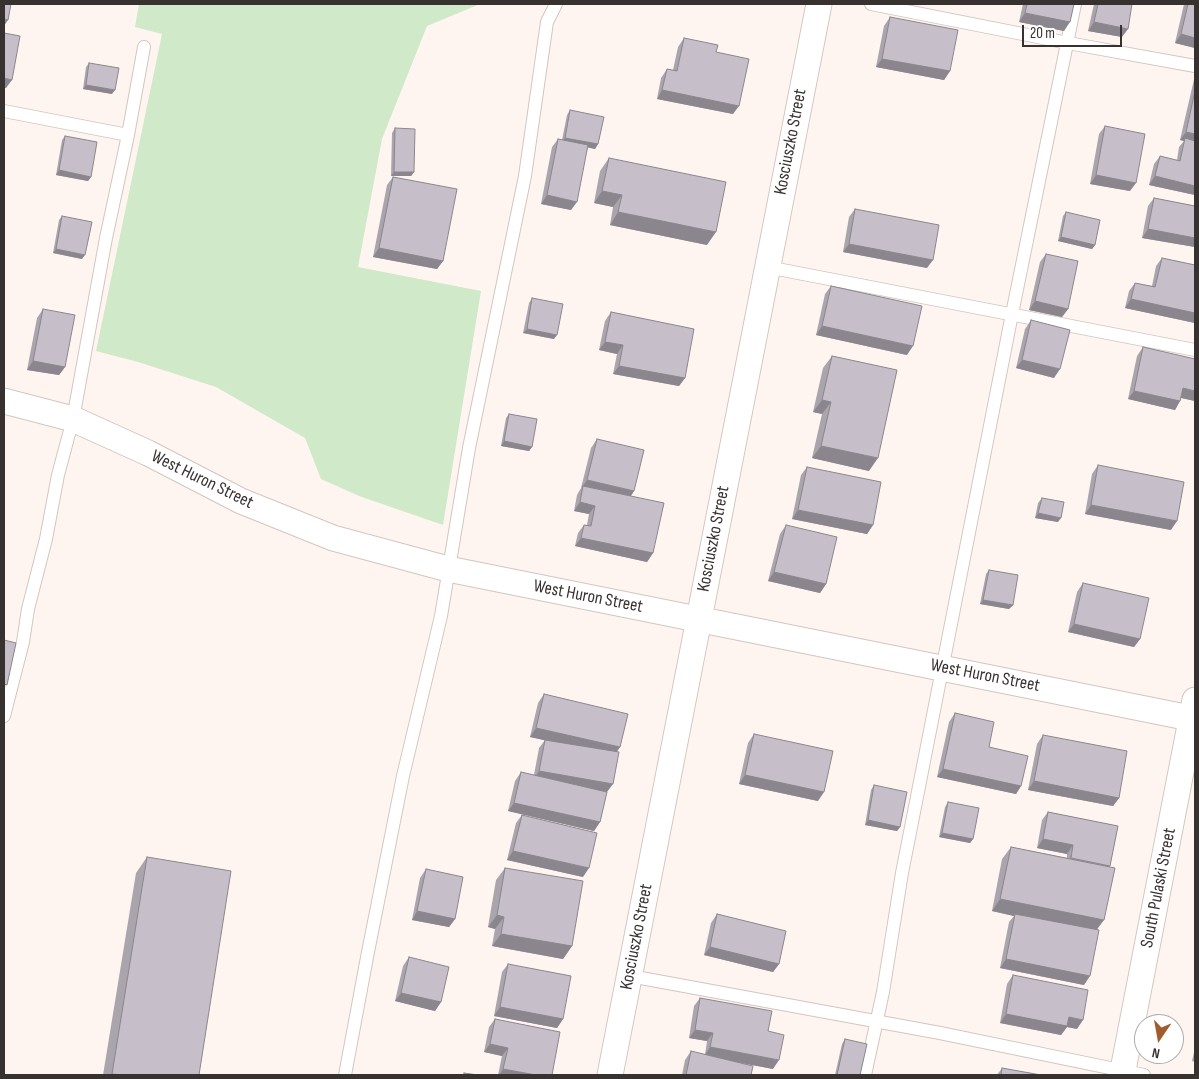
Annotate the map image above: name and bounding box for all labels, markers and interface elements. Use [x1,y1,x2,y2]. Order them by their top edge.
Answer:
scale bar [1024,15,1124,47]
text: 20 m [1030,24,1055,43]
street label: Kosciuszko Street [770,87,812,197]
street label: West Huron Street [147,446,257,514]
street label: Kosciuszko Street [693,484,735,594]
street label: West Huron Street [531,576,645,618]
street label: West Huron Street [928,655,1042,697]
street label: South Pulaski Street [1137,826,1181,950]
street label: Kosciuszko Street [616,882,658,992]
north arrow [1134,1014,1184,1064]
text: N [1151,1044,1161,1062]

